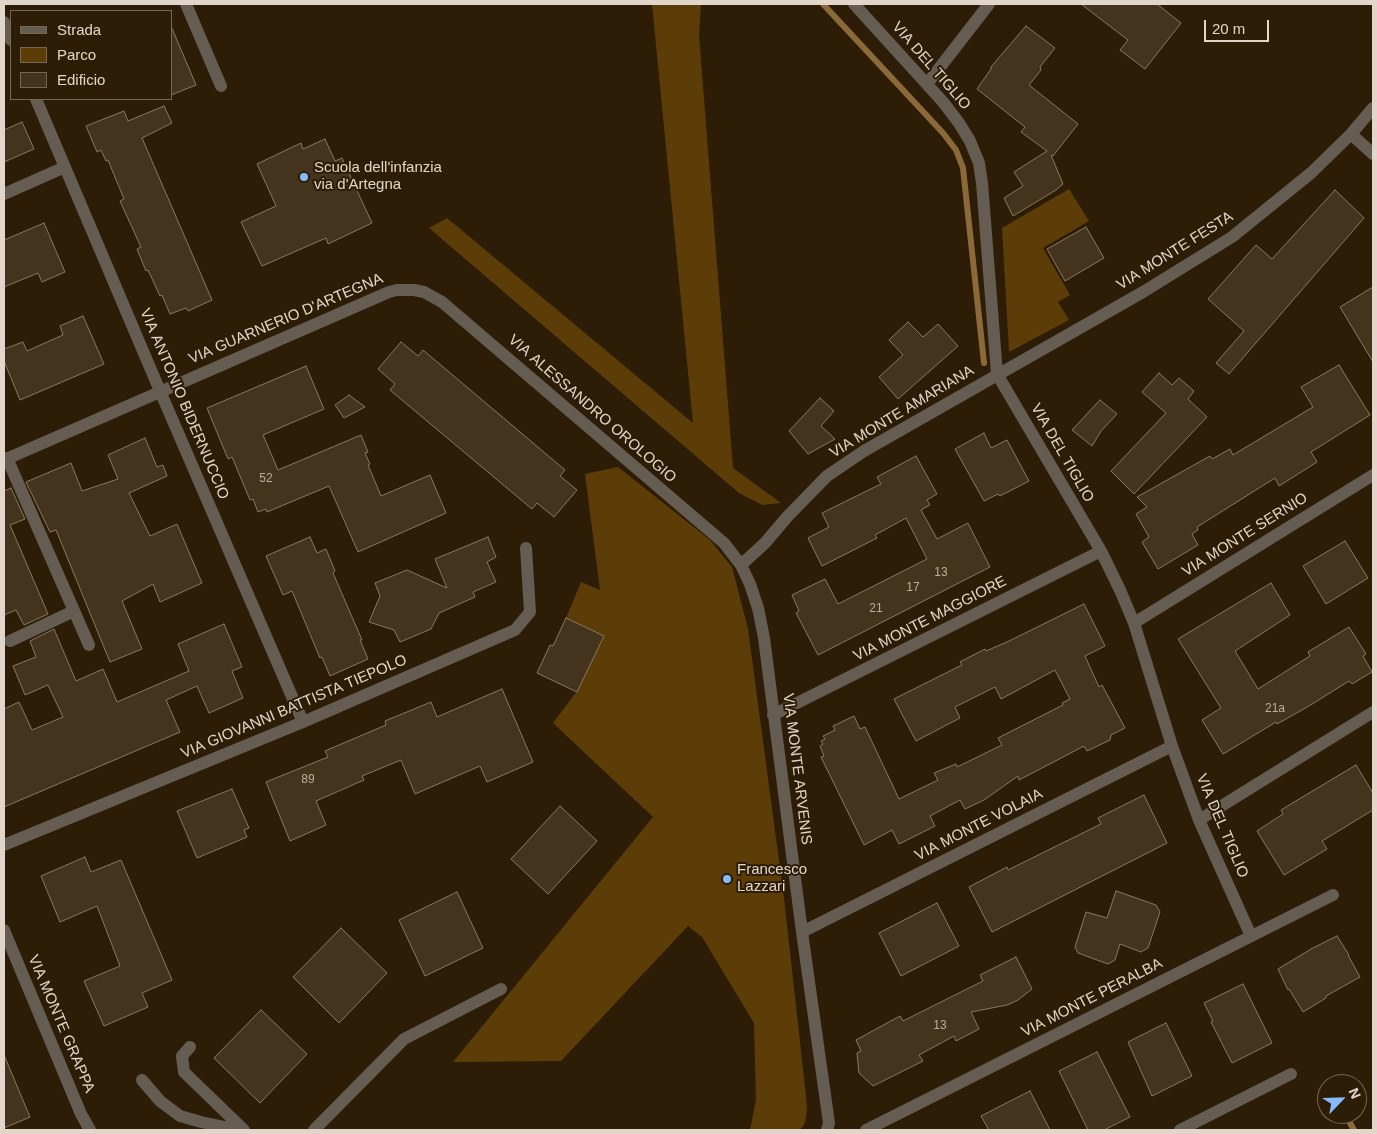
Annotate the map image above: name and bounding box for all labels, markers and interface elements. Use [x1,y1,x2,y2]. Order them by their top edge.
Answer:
legend [10,10,172,100]
scale bar [1207,10,1272,42]
street label: VIA DEL TIGLIO [888,18,974,114]
text: 20 m [1212,20,1245,37]
text: Strada [57,21,101,38]
text: Parco [57,46,96,63]
text: Edificio [57,71,105,88]
place label: Scuola dell'infanzia via d'Artegna [314,159,442,194]
marker: Scuola dell'infanzia via d'Artegna [298,171,310,183]
street label: VIA MONTE FESTA [1113,208,1237,294]
street label: VIA GUARNERIO D'ARTEGNA [186,270,386,368]
street label: VIA ANTONIO BIDERNUCCIO [136,306,232,502]
street label: VIA ALESSANDRO OROLOGIO [504,331,680,487]
street label: VIA MONTE AMARIANA [827,362,977,462]
street label: VIA DEL TIGLIO [1026,400,1098,506]
house number: 52 [259,472,273,486]
street label: VIA MONTE SERNIO [1179,489,1311,581]
house number: 13 [934,566,948,580]
street label: VIA MONTE MAGGIORE [851,573,1009,665]
house number: 17 [906,581,920,595]
house number: 21 [869,602,883,616]
street label: VIA GIOVANNI BATTISTA TIEPOLO [178,651,410,763]
street label: VIA MONTE ARVENIS [779,692,815,846]
house number: 21a [1265,702,1285,716]
street label: VIA DEL TIGLIO [1192,771,1252,881]
house number: 89 [301,773,315,787]
street label: VIA MONTE VOLAIA [912,785,1046,865]
place label: Francesco Lazzari [737,861,807,896]
marker: Francesco Lazzari [721,873,733,885]
street label: VIA MONTE GRAPPA [24,952,98,1096]
street label: VIA MONTE PERALBA [1018,955,1166,1041]
house number: 13 [933,1019,947,1033]
north arrow [1317,1074,1367,1124]
text: N [1345,1085,1364,1101]

